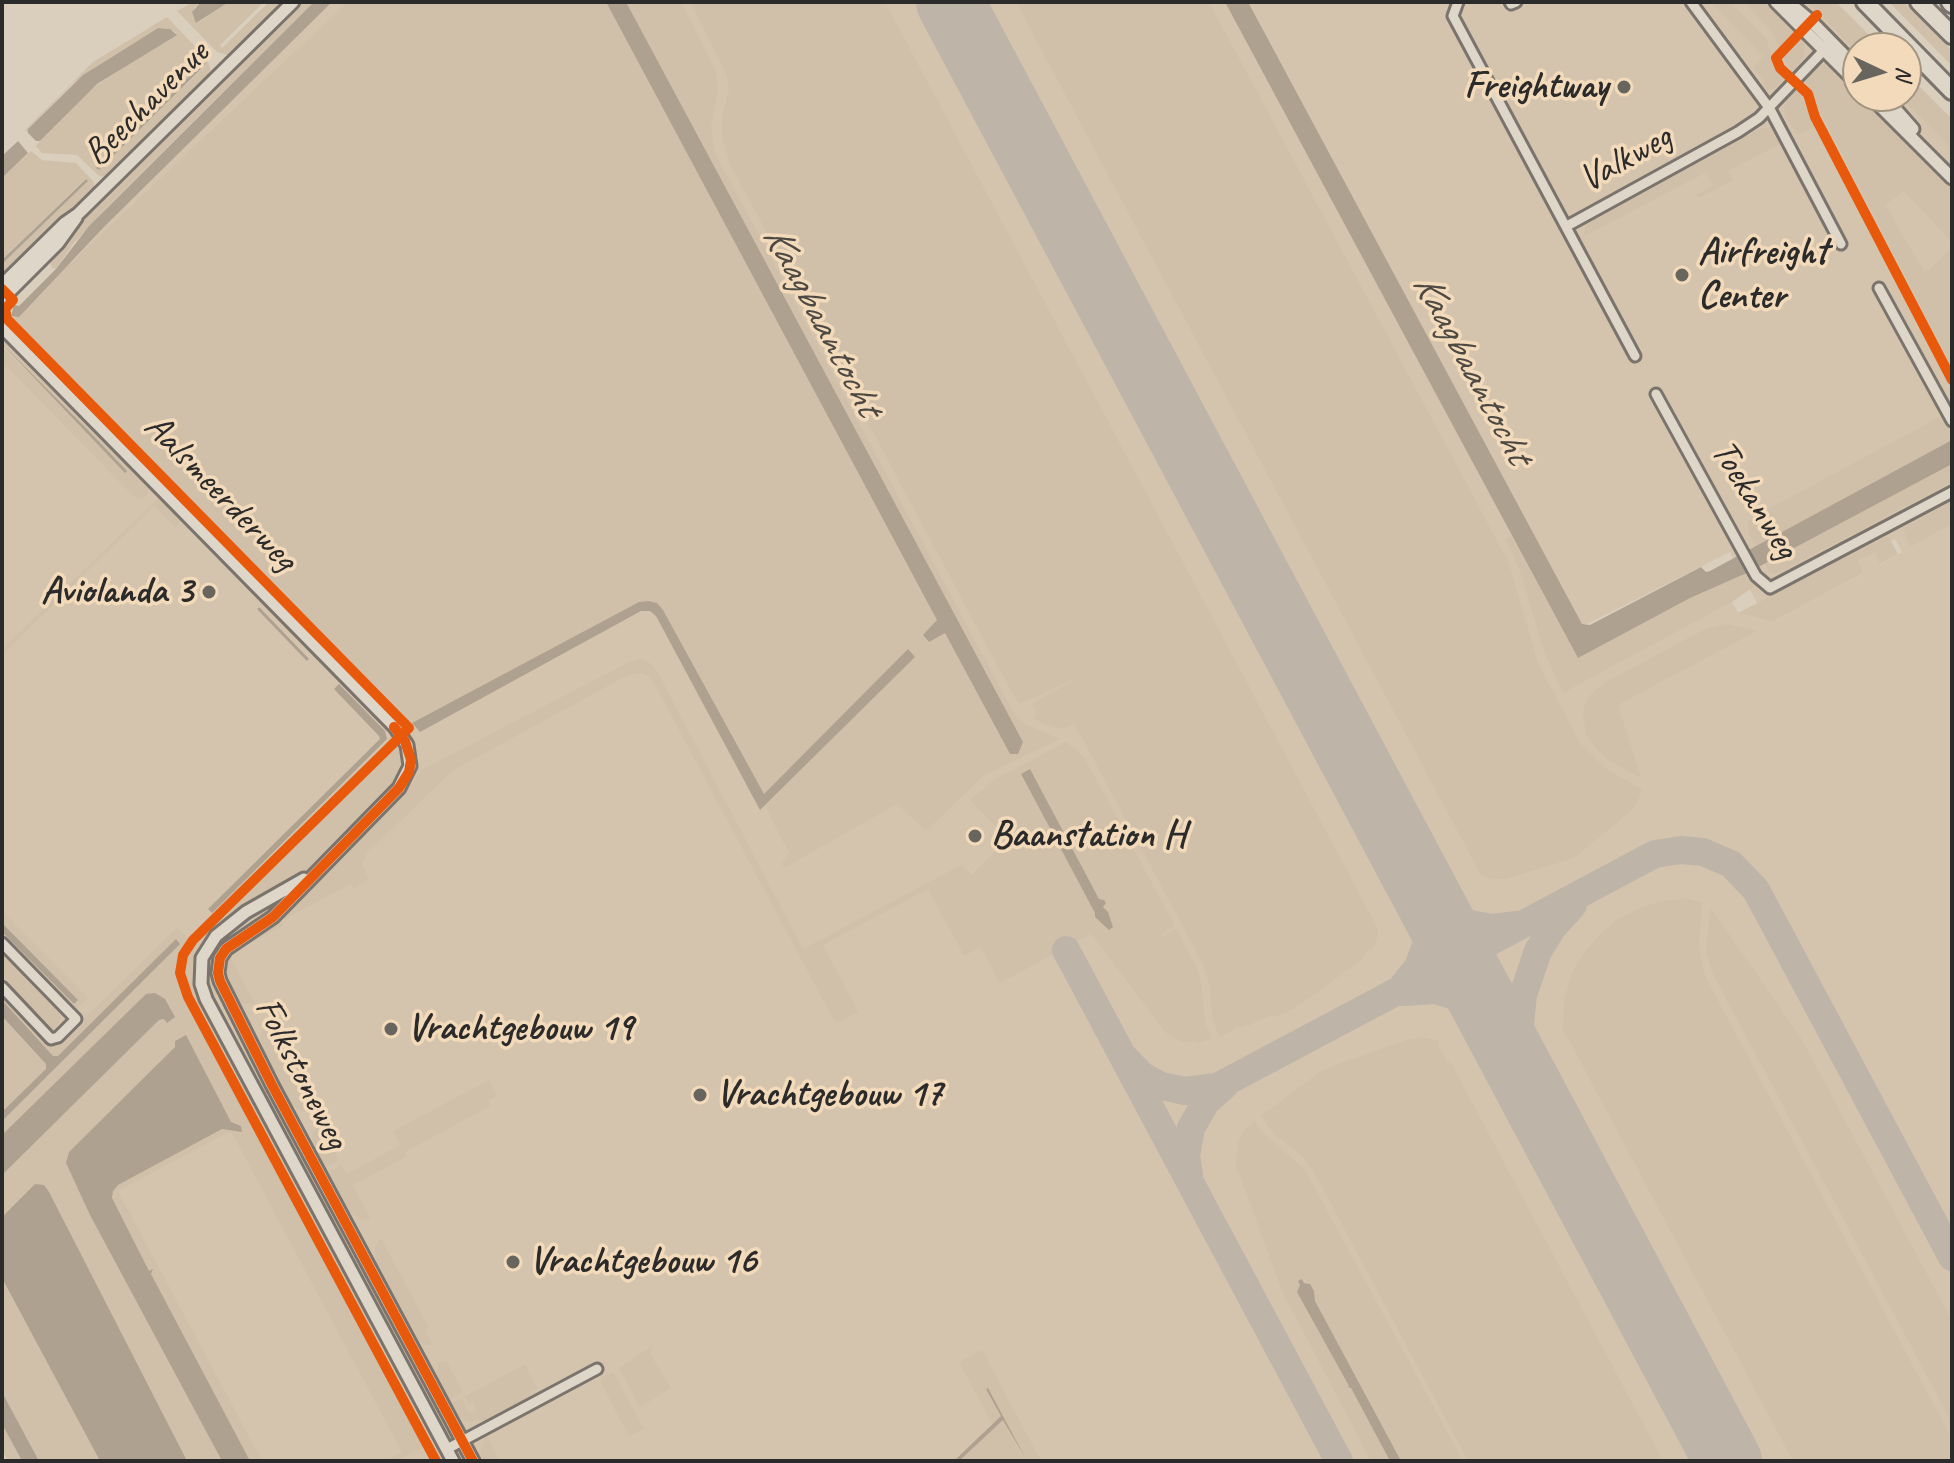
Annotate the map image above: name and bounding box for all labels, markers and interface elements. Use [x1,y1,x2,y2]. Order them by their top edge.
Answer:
street label: Beechavenue [75,32,219,176]
north arrow [1842,32,1922,112]
place label: Freightway [1464,64,1608,110]
text: N [1890,66,1918,81]
marker: Freightway [1615,78,1633,96]
street label: Valkweg [1572,115,1680,203]
water label: Kaagbaantocht [751,218,891,424]
place label: Airfreight Center [1698,230,1828,320]
water label: Kaagbaantocht [1401,266,1541,472]
marker: Airfreight Center [1673,266,1691,284]
street label: Aalsmeerderweg [134,405,306,581]
street label: Toekanweg [1700,432,1808,568]
place label: Aviolanda 3 [41,569,193,615]
marker: Aviolanda 3 [200,583,218,601]
place label: Baanstation H [991,813,1185,859]
marker: Baanstation H [966,827,984,845]
street label: Folkstoneweg [243,991,359,1157]
place label: Vrachtgebouw 19 [407,1006,633,1052]
marker: Vrachtgebouw 19 [382,1020,400,1038]
place label: Vrachtgebouw 17 [716,1072,942,1118]
marker: Vrachtgebouw 17 [691,1086,709,1104]
place label: Vrachtgebouw 16 [529,1239,756,1285]
marker: Vrachtgebouw 16 [504,1253,522,1271]

